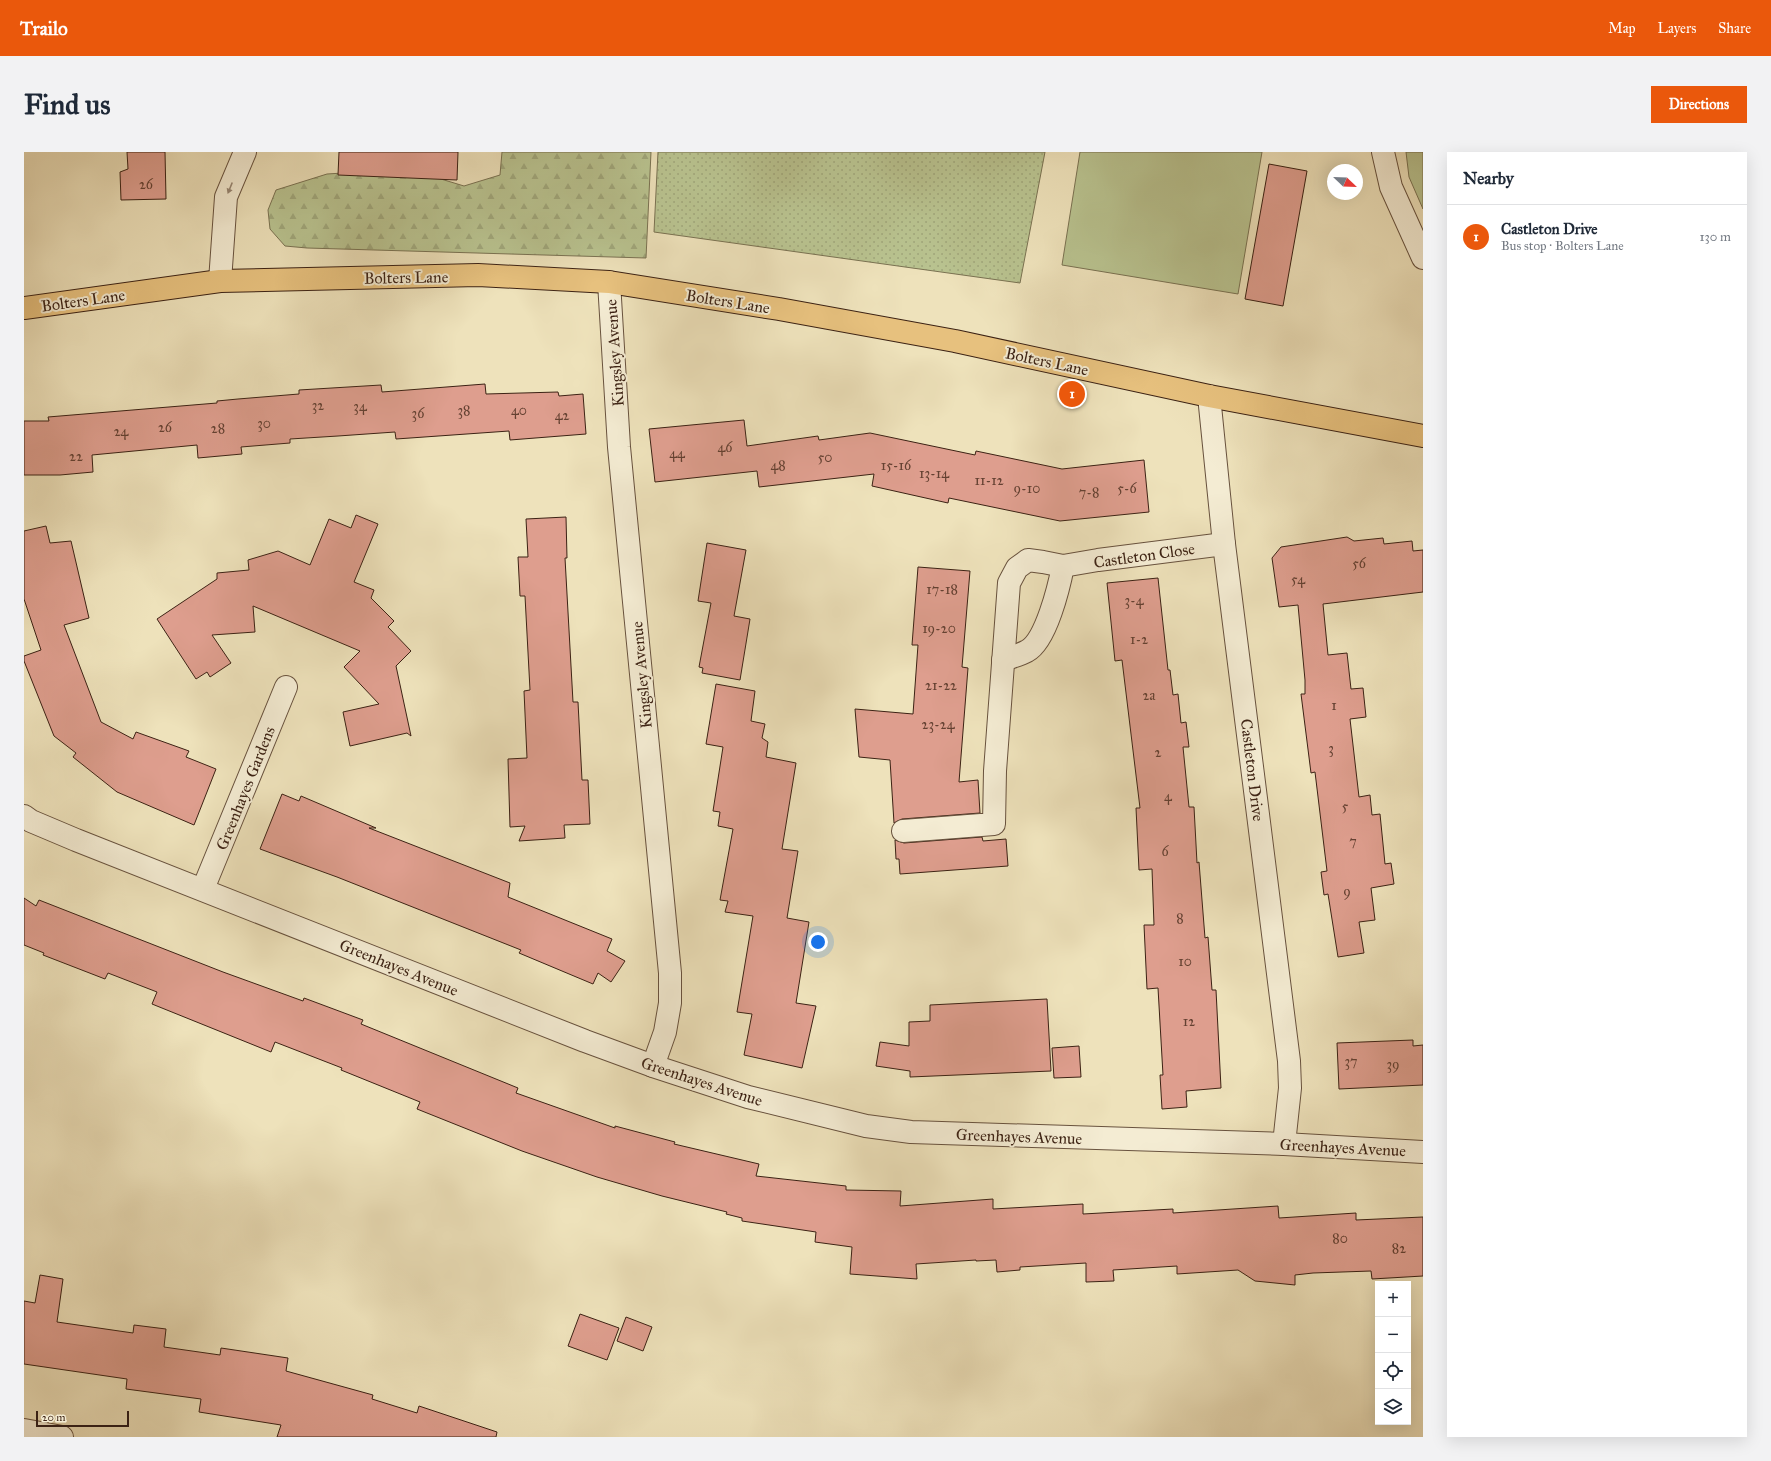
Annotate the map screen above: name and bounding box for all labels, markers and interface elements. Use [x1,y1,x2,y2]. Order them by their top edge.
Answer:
text: Trailo [20,17,68,40]
text: Map [1608,20,1636,37]
text: Layers [1658,20,1696,37]
text: Share [1718,20,1751,37]
button: Directions [1651,86,1747,123]
text: Find us [24,87,110,122]
north arrow [1327,164,1363,200]
text: Nearby [1463,168,1514,189]
house number: 26 [139,176,154,193]
one-way arrow [227,183,233,194]
text: Castleton Drive [1501,220,1598,238]
text: 1 [1473,229,1479,245]
text: 130 m [1699,229,1731,245]
text: Bus stop · Bolters Lane [1501,238,1624,254]
street label: Bolters Lane [364,267,449,288]
street label: Bolters Lane [40,285,127,316]
street label: Bolters Lane [685,286,771,318]
street label: Kingsley Avenue [601,298,629,407]
street label: Bolters Lane [1004,343,1091,380]
pin: 1 [1059,379,1085,409]
house number: 32 [312,397,324,414]
house number: 34 [353,398,368,415]
house number: 38 [457,402,471,419]
house number: 40 [511,402,527,419]
house number: 36 [412,405,425,422]
house number: 42 [555,407,569,424]
house number: 30 [257,415,271,432]
house number: 26 [158,419,173,436]
house number: 28 [211,420,225,437]
house number: 24 [114,423,130,440]
house number: 46 [718,439,733,456]
house number: 44 [669,445,686,462]
house number: 22 [69,448,83,465]
house number: 50 [818,449,832,466]
house number: 48 [770,457,786,474]
house number: 15-16 [881,457,912,474]
house number: 13-14 [919,465,950,482]
house number: 11-12 [974,472,1004,489]
house number: 9-10 [1014,480,1040,497]
house number: 5-6 [1117,480,1138,497]
house number: 7-8 [1079,484,1099,501]
street label: Castleton Close [1092,539,1196,572]
house number: 56 [1352,555,1367,572]
house number: 54 [1291,571,1306,588]
house number: 17-18 [926,581,958,598]
house number: 3-4 [1124,592,1145,609]
street label: Kingsley Avenue [627,620,657,729]
house number: 19-20 [922,620,956,637]
house number: 1-2 [1130,631,1148,648]
house number: 21-22 [925,677,957,694]
house number: 2a [1143,687,1155,704]
house number: 1 [1331,697,1337,714]
house number: 23-24 [922,716,956,733]
street label: Castleton Drive [1237,718,1268,823]
street label: Greenhayes Gardens [212,723,279,853]
house number: 3 [1328,740,1334,757]
house number: 2 [1155,744,1162,761]
house number: 4 [1164,788,1173,805]
house number: 5 [1342,798,1349,815]
house number: 7 [1349,833,1357,850]
house number: 6 [1161,843,1169,860]
house number: 9 [1343,883,1351,900]
house number: 8 [1176,910,1184,927]
your location [808,932,828,952]
street label: Greenhayes Avenue [337,935,461,1000]
house number: 10 [1178,953,1192,970]
house number: 12 [1183,1013,1195,1030]
street label: Greenhayes Avenue [639,1053,765,1110]
house number: 37 [1344,1053,1358,1070]
house number: 39 [1386,1056,1400,1073]
street label: Greenhayes Avenue [956,1125,1083,1148]
street label: Greenhayes Avenue [1279,1135,1407,1160]
house number: 80 [1332,1230,1348,1247]
house number: 82 [1392,1240,1406,1257]
map controls [1375,1281,1411,1425]
button: + [1375,1281,1411,1317]
button: − [1375,1317,1411,1353]
button: locate [1375,1353,1411,1389]
button: layers [1375,1389,1411,1425]
scale bar [36,1409,129,1428]
text: 20 m [42,1411,65,1424]

